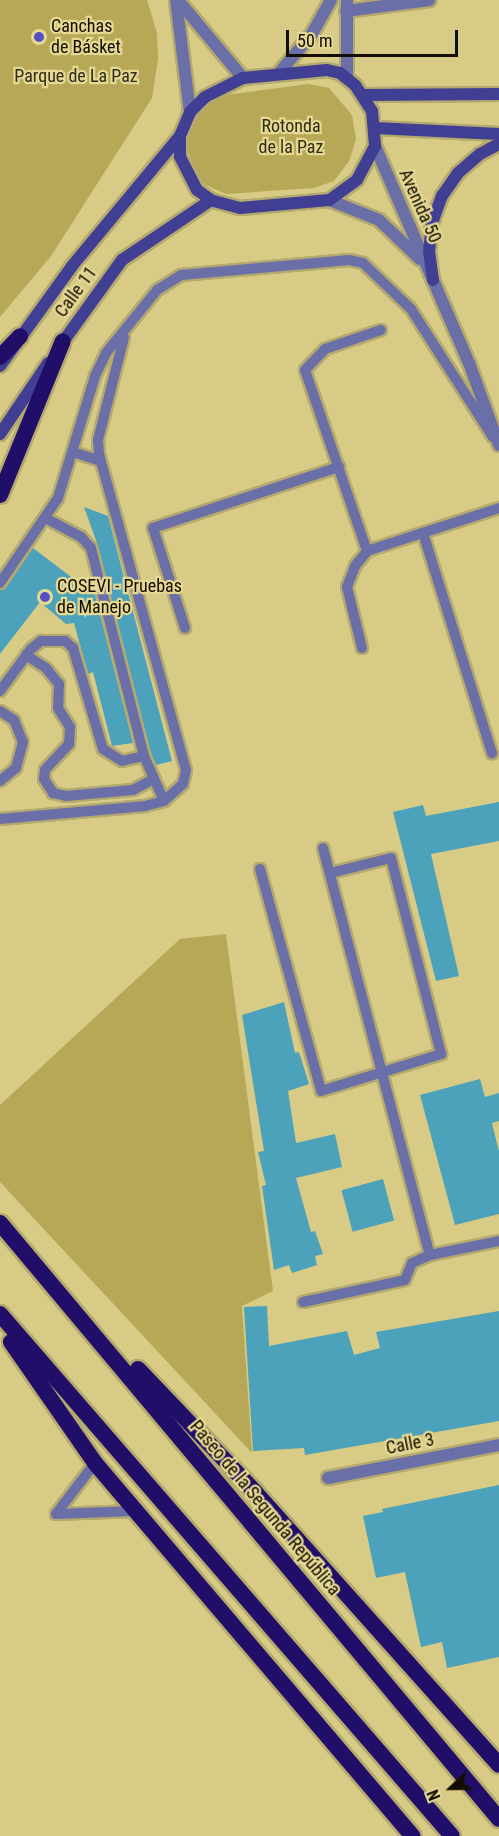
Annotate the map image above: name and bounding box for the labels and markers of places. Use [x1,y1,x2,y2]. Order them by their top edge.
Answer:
place label: Canchas de Básket [51,16,121,58]
marker: Canchas de Básket [32,30,46,44]
place label: COSEVI - Pruebas de Manejo [57,576,182,618]
marker: COSEVI - Pruebas de Manejo [38,590,52,604]

